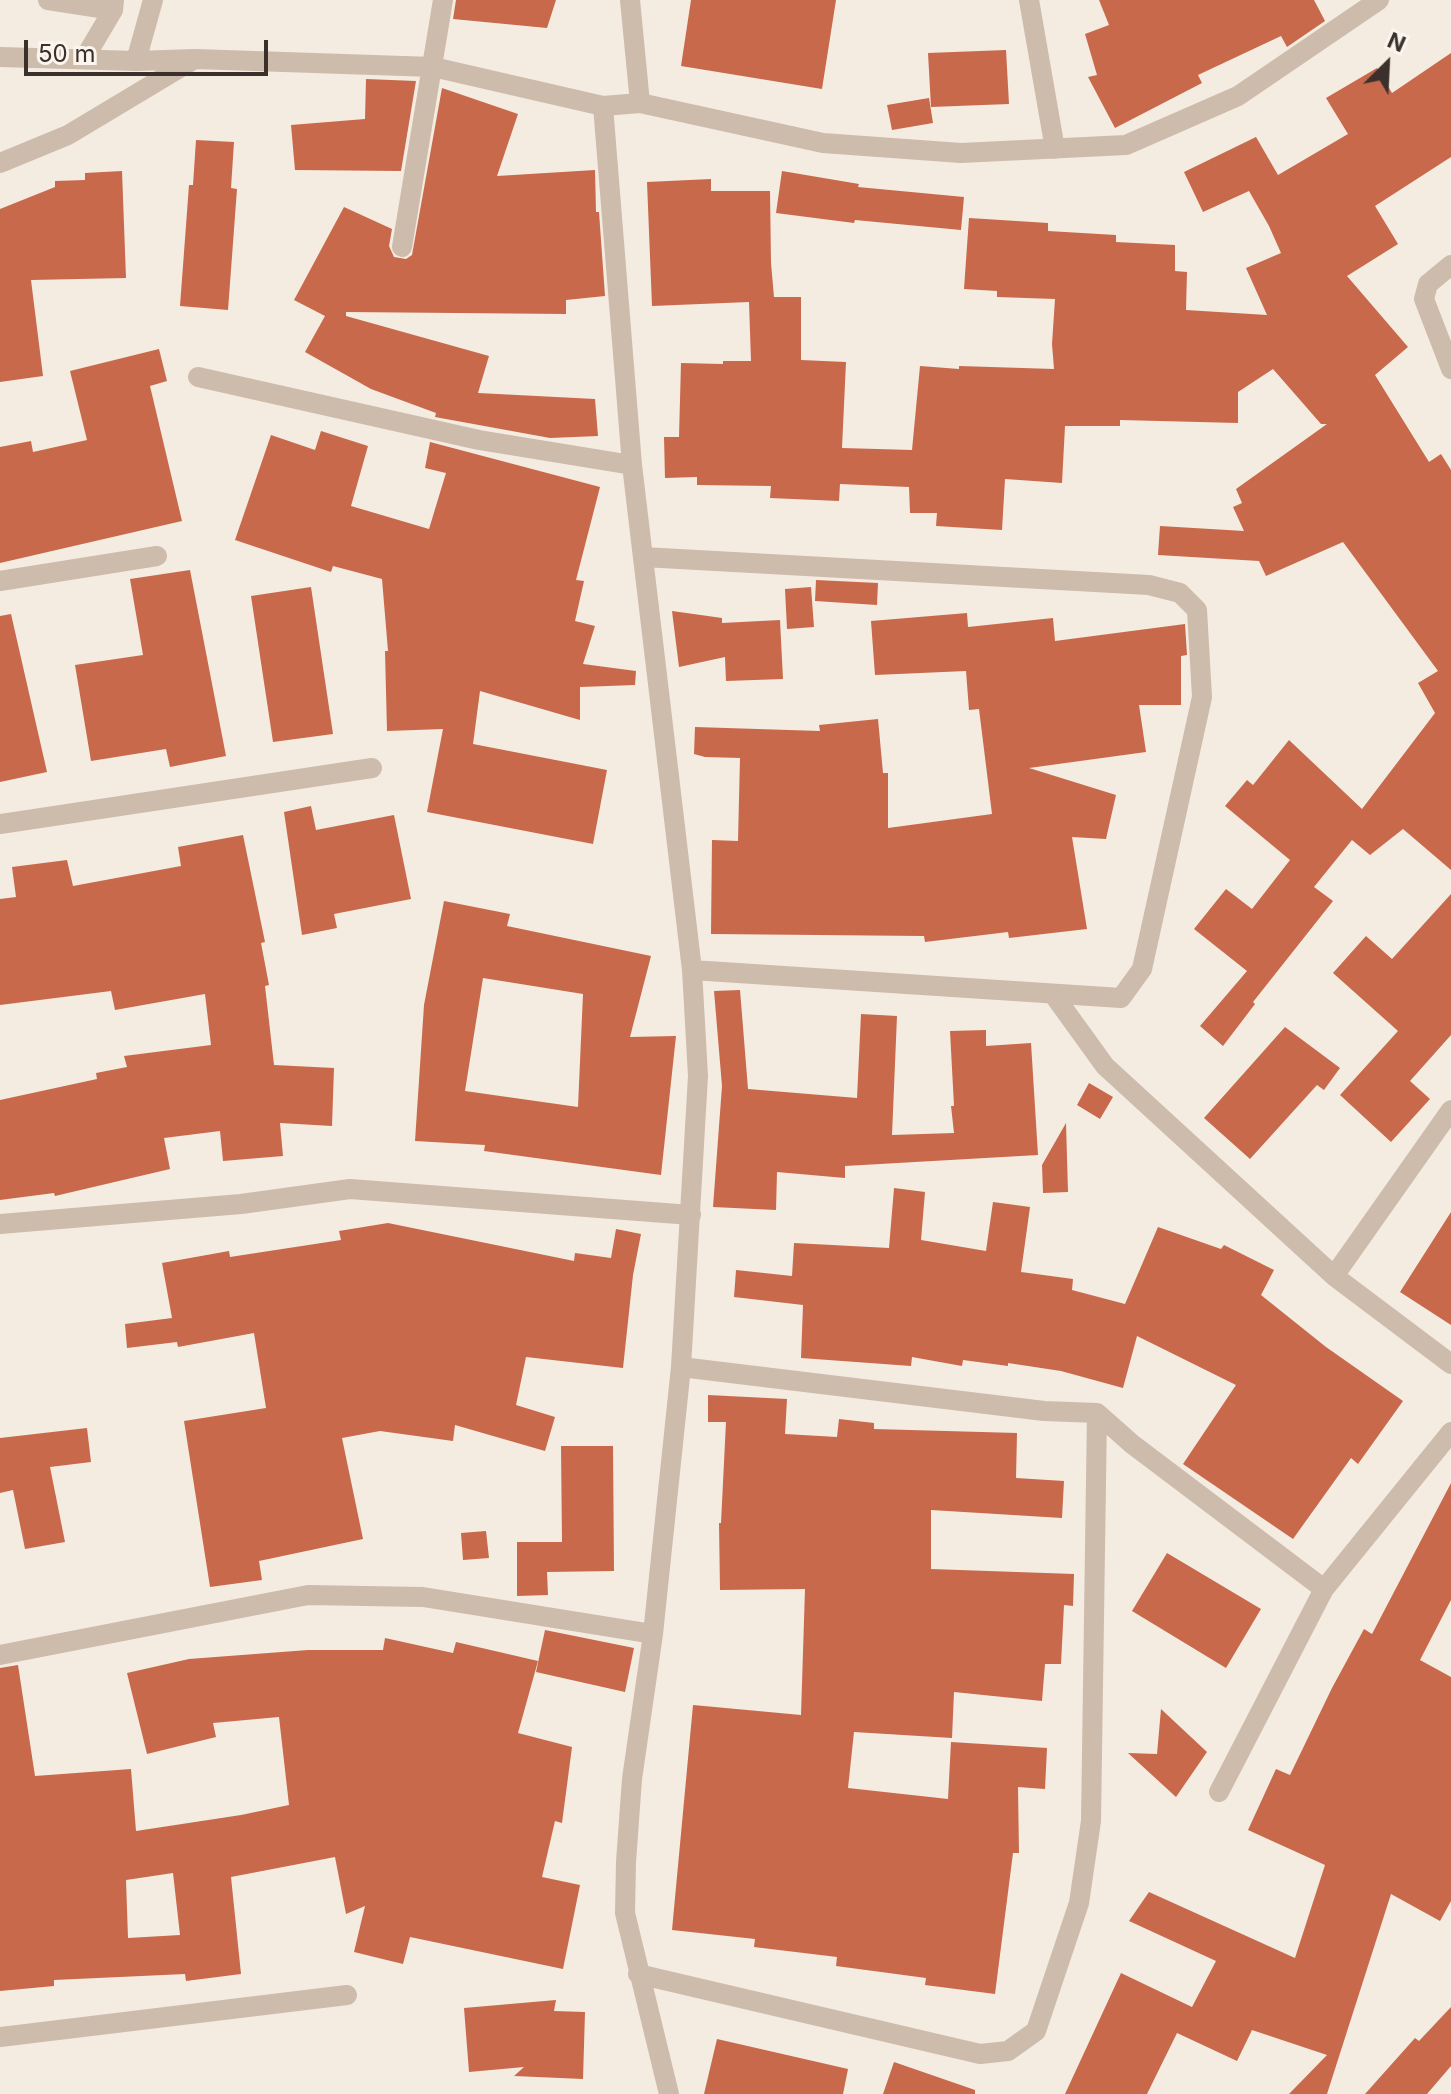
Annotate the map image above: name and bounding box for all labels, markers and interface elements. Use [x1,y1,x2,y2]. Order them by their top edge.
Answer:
scale bar [28,24,272,74]
north arrow [1347,24,1427,104]
text: N [1384,27,1410,57]
text: 50 m [38,39,96,68]

